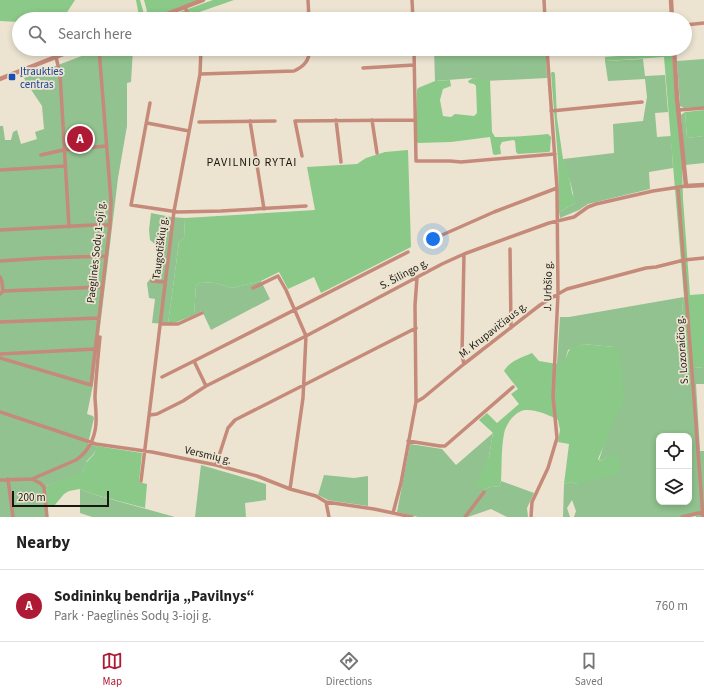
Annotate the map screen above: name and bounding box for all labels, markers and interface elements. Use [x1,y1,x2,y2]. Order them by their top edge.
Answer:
search box [12,12,692,56]
icon: search [26,23,48,45]
text: Search here [58,24,132,45]
place label: Įtraukties centras [20,64,64,92]
marker: Įtraukties centras [7,72,17,82]
pin: A [67,124,93,154]
district label: PAVILNIO RYTAI [206,154,298,171]
street label: Paeglinės Sodų 1-oji g. [83,200,109,304]
street label: Taugotiškių g. [149,215,171,280]
your location [423,229,443,249]
street label: S. Šilingo g. [377,255,431,293]
street label: J. Urbšio g. [540,260,556,311]
street label: M. Krupavičiaus g. [456,298,530,361]
street label: S. Lozoraičio g. [672,315,692,385]
map controls [656,433,692,505]
button: locate [656,433,692,469]
street label: Versmių g. [183,442,233,468]
button: layers [656,469,692,505]
scale bar [12,489,109,508]
text: 200 m [18,490,46,505]
text: Nearby [16,531,70,555]
text: Sodininkų bendrija „Pavilnys“ [54,586,255,607]
text: A [25,597,33,615]
text: 760 m [655,597,688,615]
text: Park · Paeglinės Sodų 3-ioji g. [54,607,212,625]
tab: Map [101,650,123,689]
tab: Directions [326,650,372,689]
tab: Saved [575,650,603,689]

